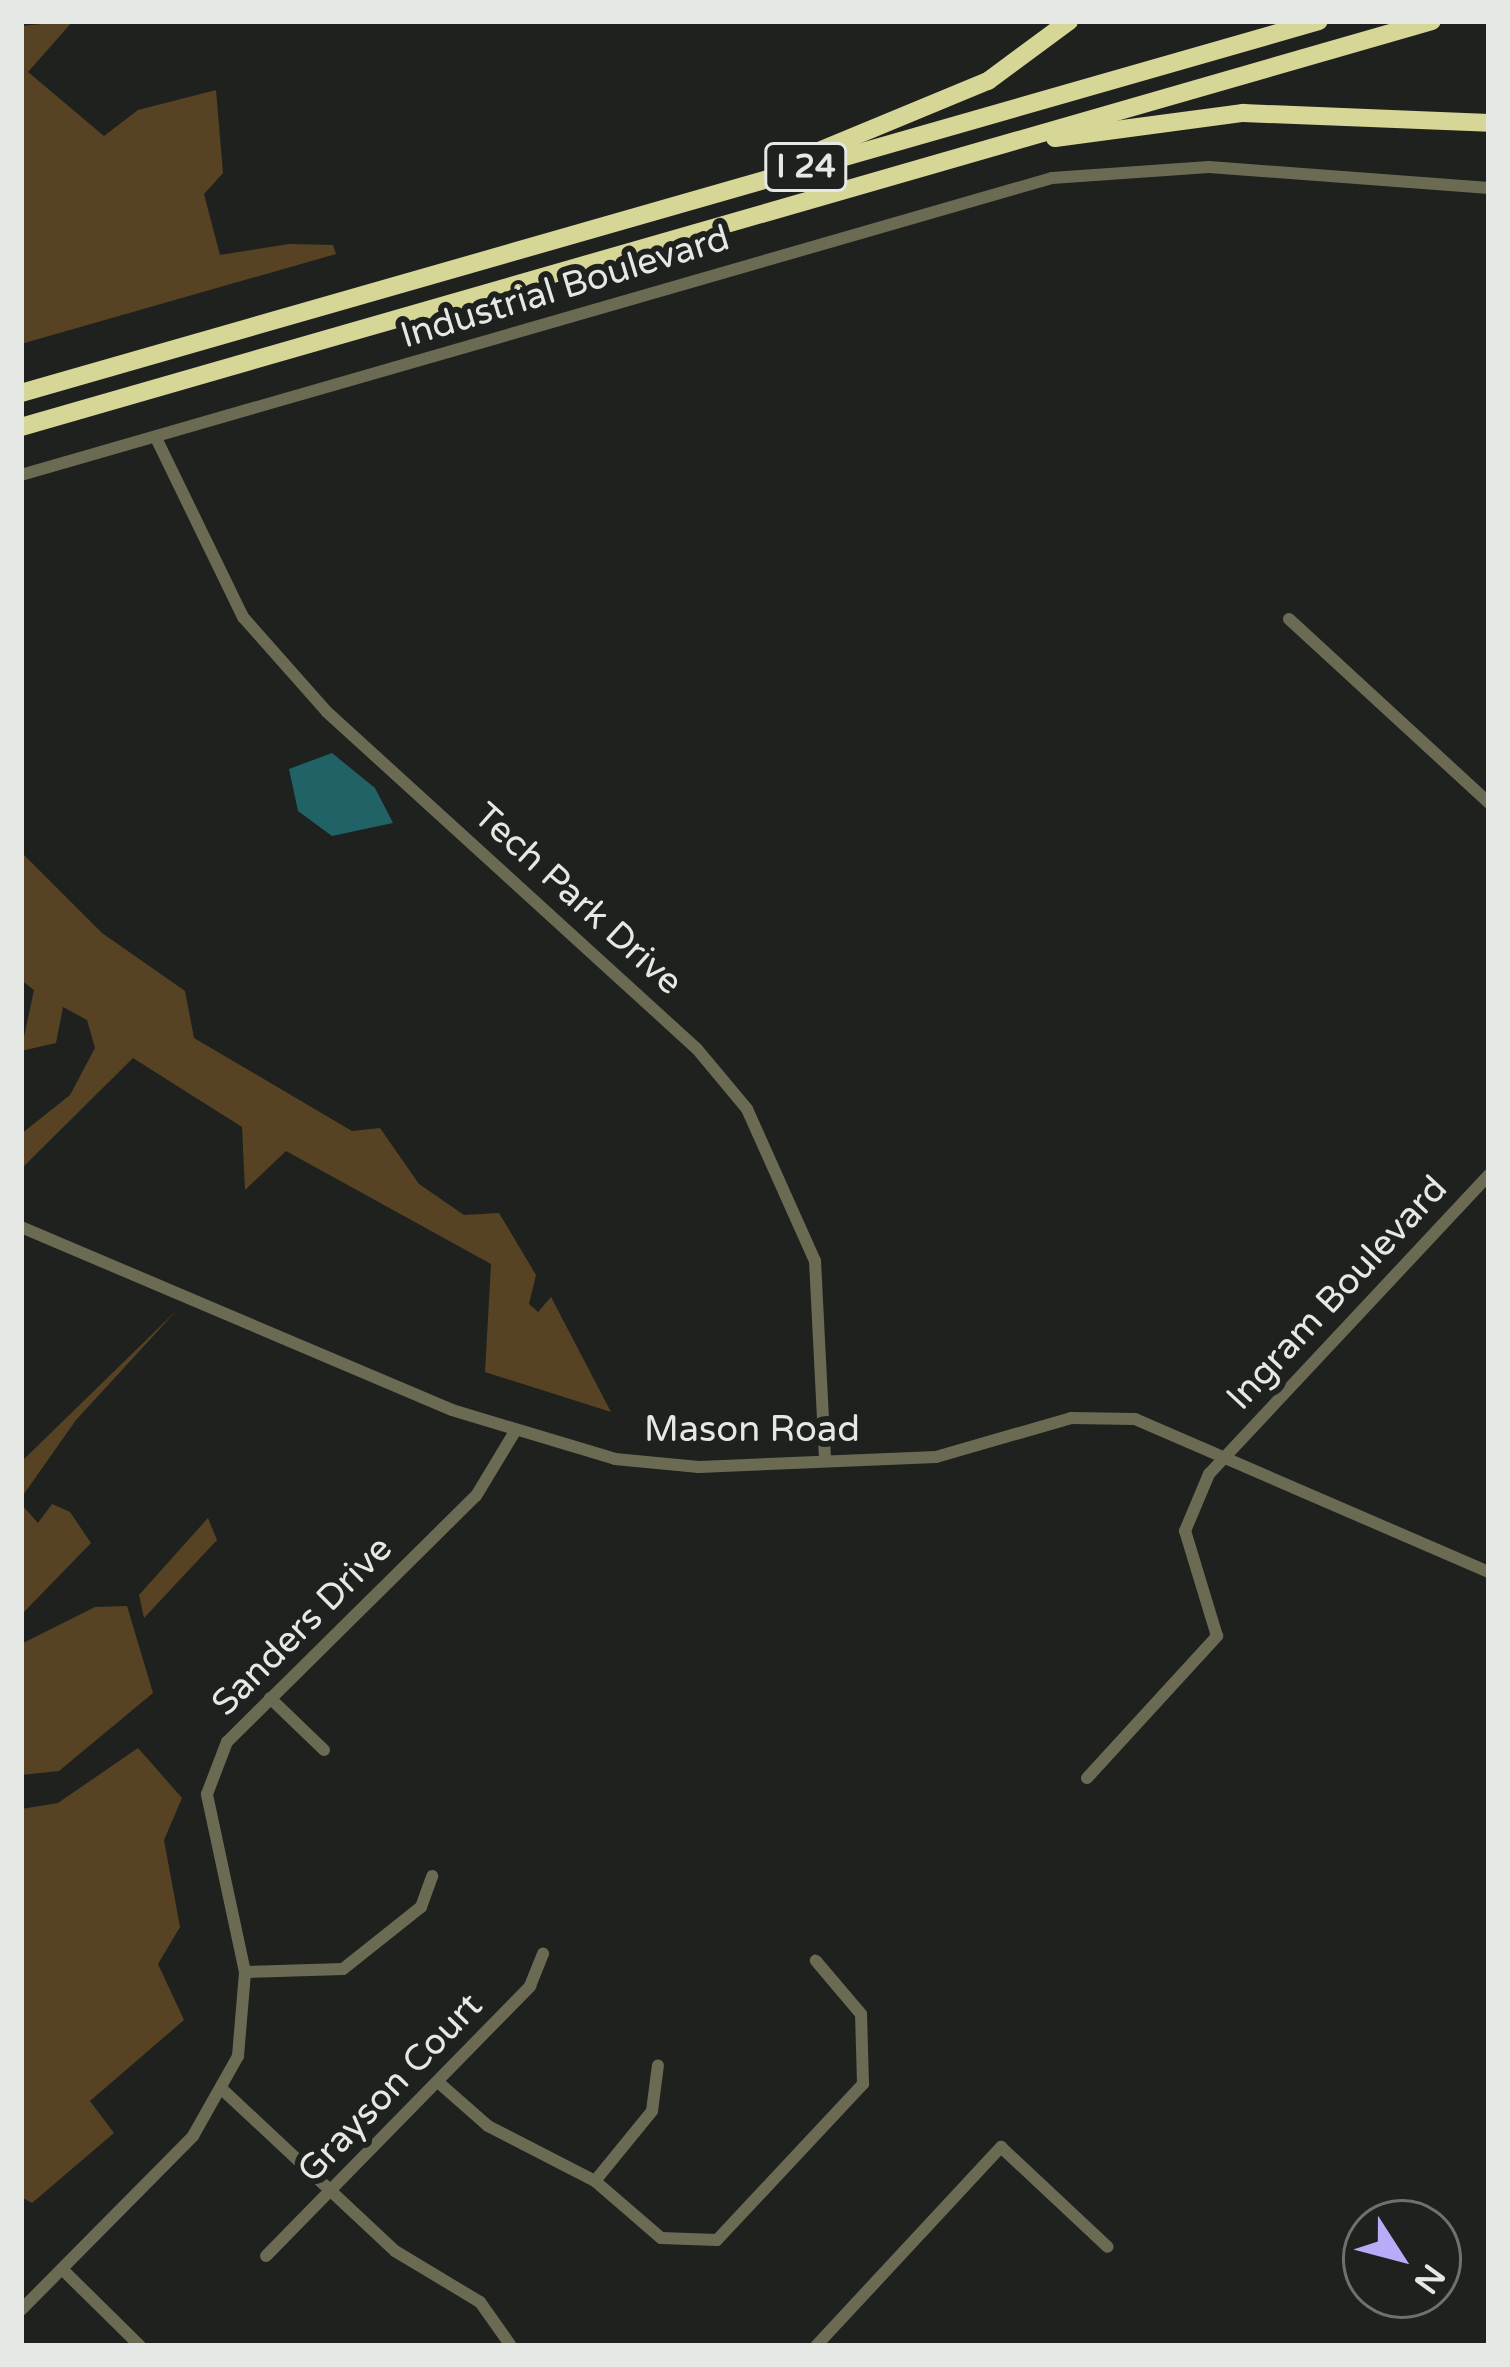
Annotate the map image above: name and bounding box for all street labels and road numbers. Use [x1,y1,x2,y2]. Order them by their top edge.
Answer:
road number: I 24 [764,140,848,194]
street label: Industrial Boulevard [395,216,735,358]
street label: Tech Park Drive [465,794,691,1004]
street label: Ingram Boulevard [1218,1167,1456,1419]
street label: Mason Road [644,1408,860,1452]
street label: Sanders Drive [203,1527,401,1725]
street label: Grayson Court [289,1984,491,2192]

